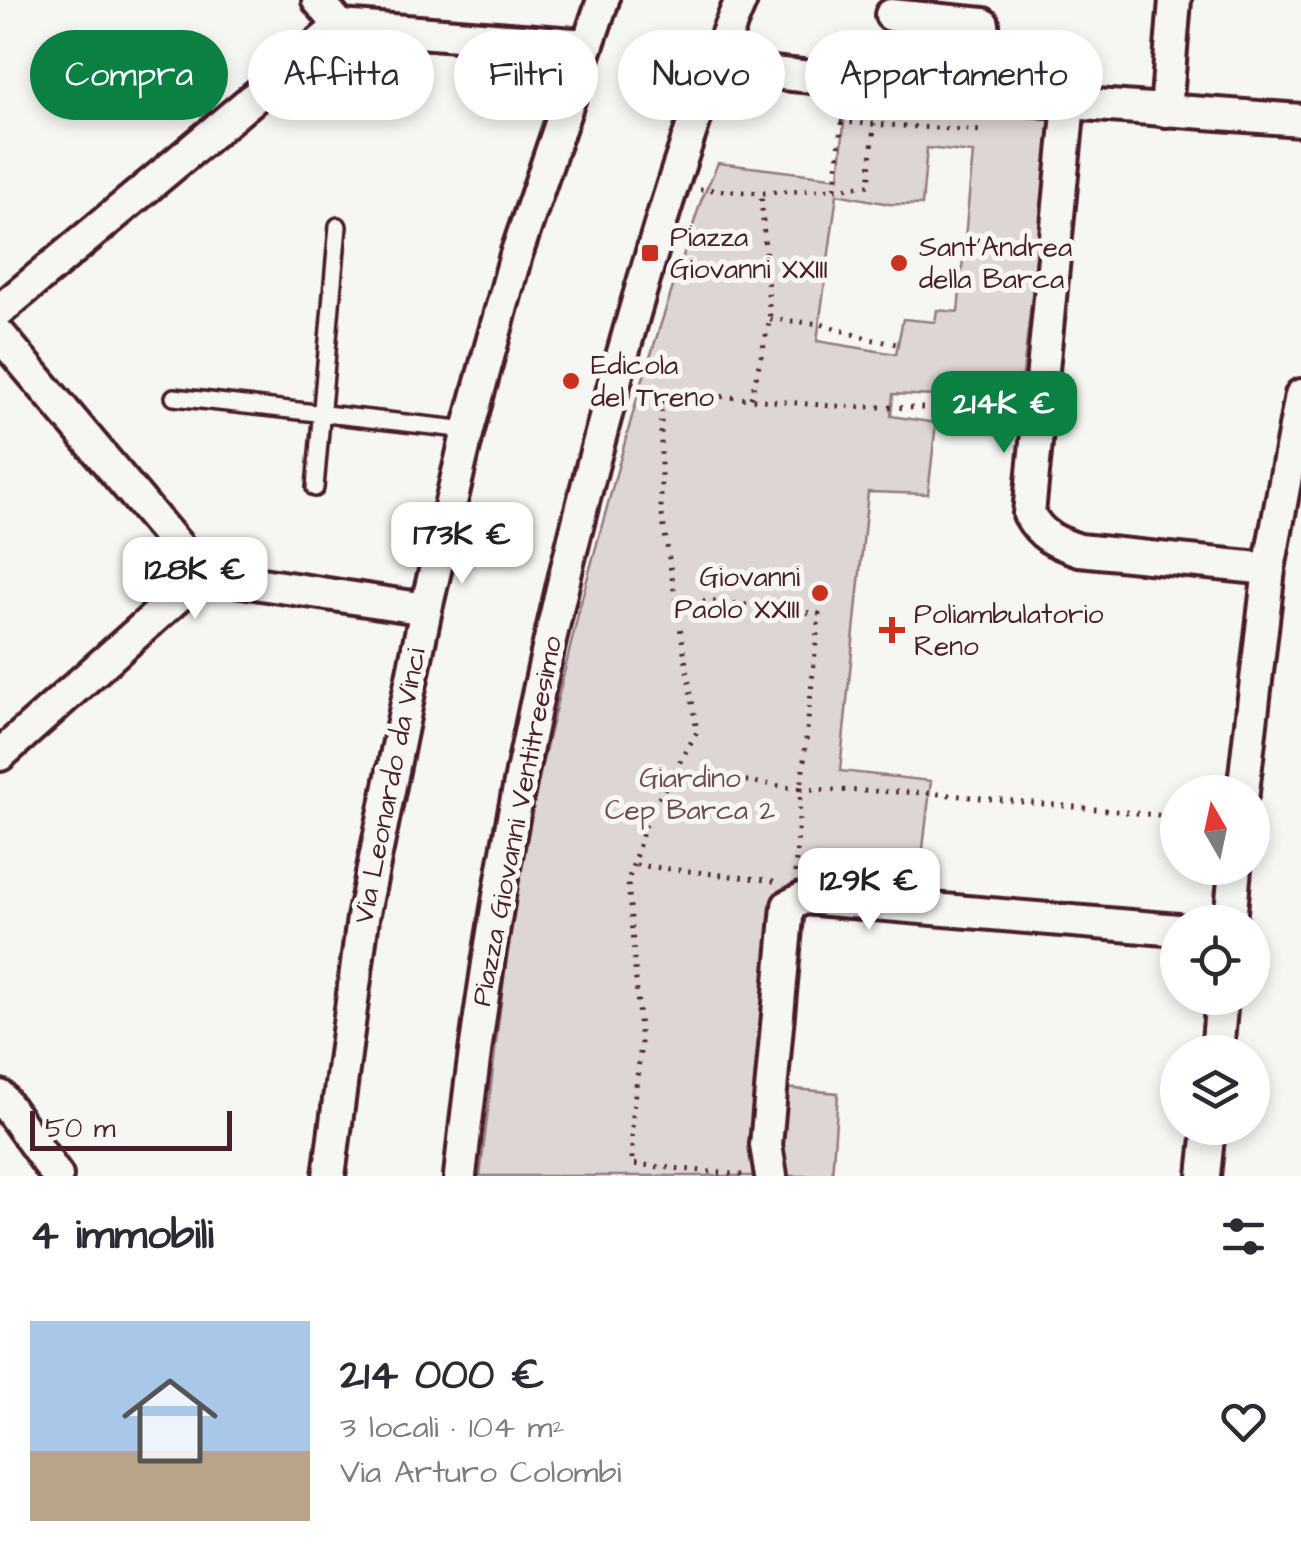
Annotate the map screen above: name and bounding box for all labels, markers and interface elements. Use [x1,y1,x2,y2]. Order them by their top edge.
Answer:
chip: Compra [30,30,228,120]
chip: Affitta [248,30,434,120]
chip: Filtri [454,30,598,120]
chip: Nuovo [618,30,785,120]
chip: Appartamento [805,30,1103,120]
place label: Piazza Giovanni XXIII [670,218,828,289]
place label: Sant'Andrea della Barca [919,228,1072,299]
marker: Piazza Giovanni XXIII [639,242,661,264]
marker: Sant'Andrea della Barca [888,252,910,274]
place label: Edicola del Treno [591,346,714,417]
marker: Edicola del Treno [560,370,582,392]
pin: 214K € [923,371,1085,456]
text: 214K € [953,381,1055,426]
pin: 173K € [381,502,543,587]
text: 173K € [413,512,511,557]
pin: 128K € [114,537,276,622]
text: 128K € [145,547,245,592]
place label: Giovanni Paolo XXIII [674,558,800,629]
marker: Giovanni Paolo XXIII [809,582,831,604]
place label: Poliambulatorio Reno [914,595,1104,666]
marker: Poliambulatorio Reno [879,617,905,643]
street label: Piazza Giovanni Ventitreesimo [462,632,572,1009]
street label: Via Leonardo da Vinci [344,645,436,927]
park label: Giardino Cep Barca 2 [605,759,775,830]
north arrow [1160,775,1270,885]
map controls [1160,775,1270,1145]
pin: 129K € [788,848,950,933]
text: 129K € [820,858,918,903]
button: locate [1160,905,1270,1015]
button: layers [1160,1035,1270,1145]
scale bar [30,1106,232,1150]
text: 50 m [45,1109,116,1148]
text: 4 immobili [30,1207,214,1265]
icon: filters [1216,1209,1271,1264]
text: 214 000 € [340,1347,545,1405]
icon: home [110,1361,230,1481]
icon: heart [1216,1394,1271,1449]
text: 3 locali · 104 m² [340,1405,564,1450]
text: Via Arturo Colombi [340,1450,621,1495]

